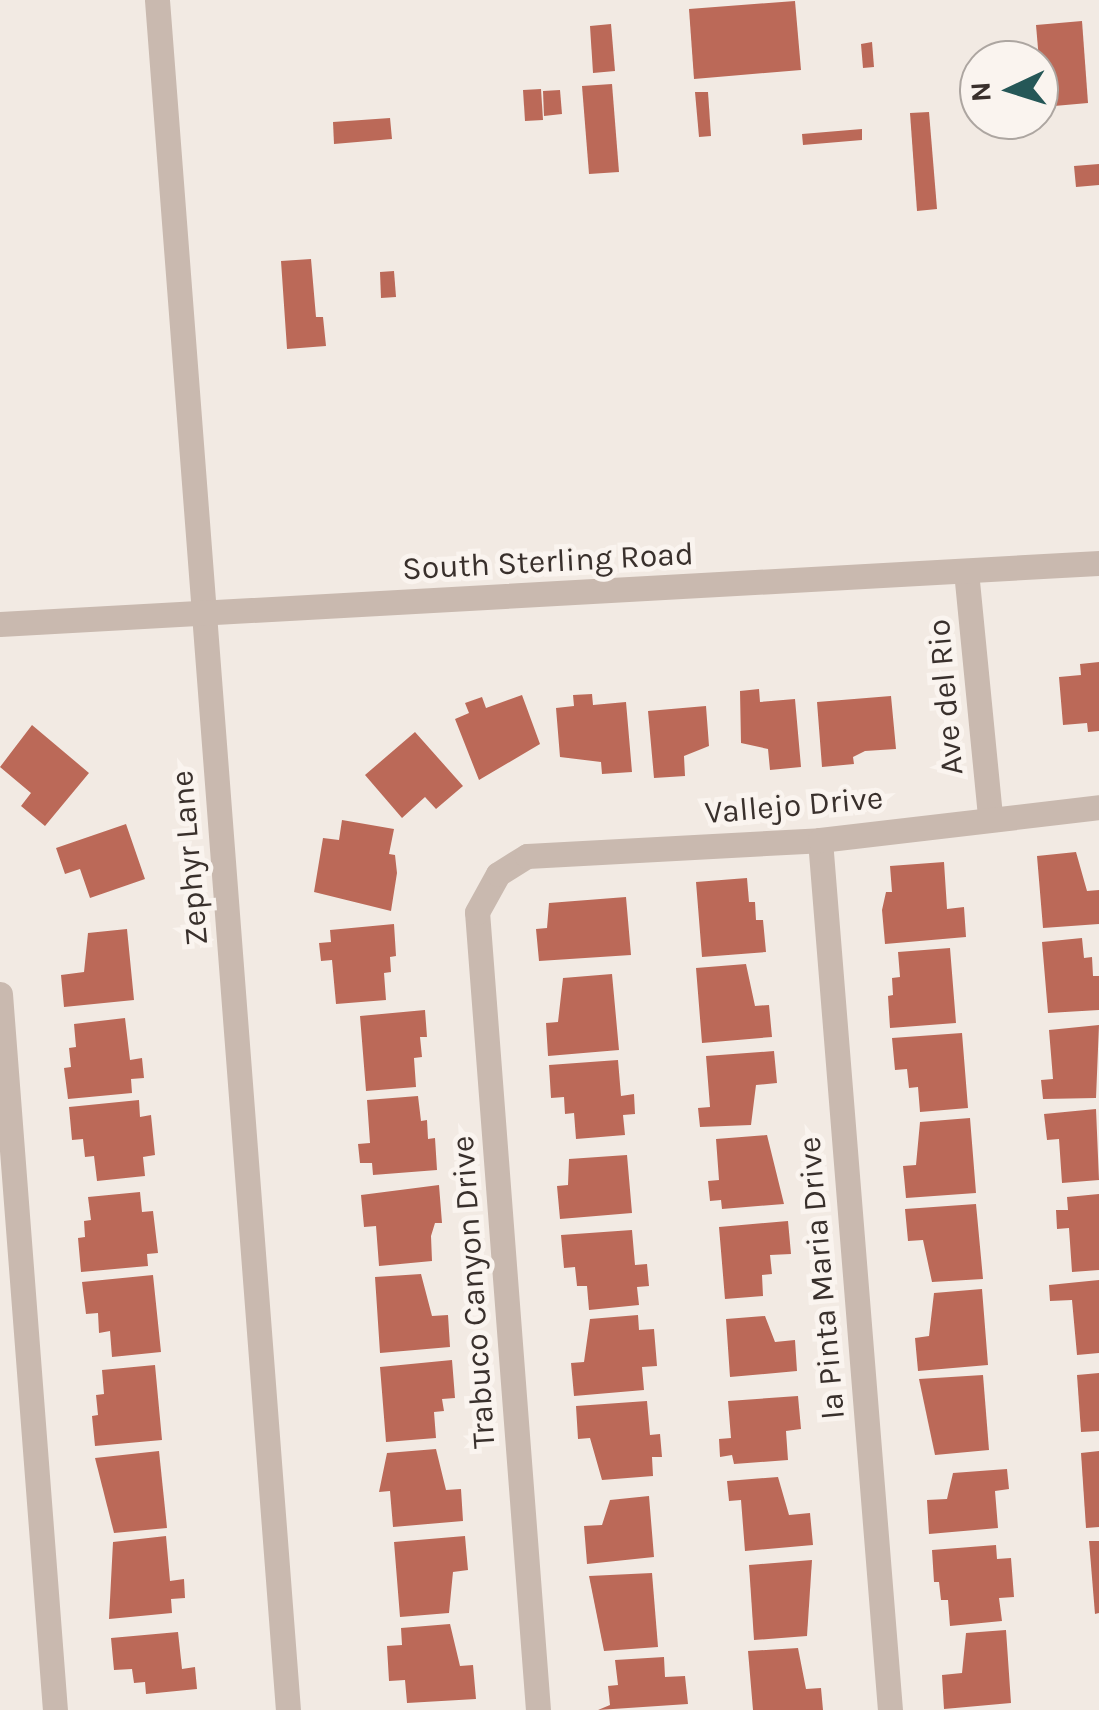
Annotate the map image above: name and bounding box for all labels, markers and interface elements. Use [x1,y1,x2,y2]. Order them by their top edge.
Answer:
north arrow [959,40,1059,140]
text: N [963,81,998,103]
street label: South Sterling Road [401,535,695,589]
street label: Ave del Rio [920,617,972,777]
street label: Zephyr Lane [163,769,217,947]
street label: Vallejo Drive [703,779,885,833]
street label: Trabuco Canyon Drive [444,1134,504,1450]
street label: la Pinta Maria Drive [791,1135,853,1421]

